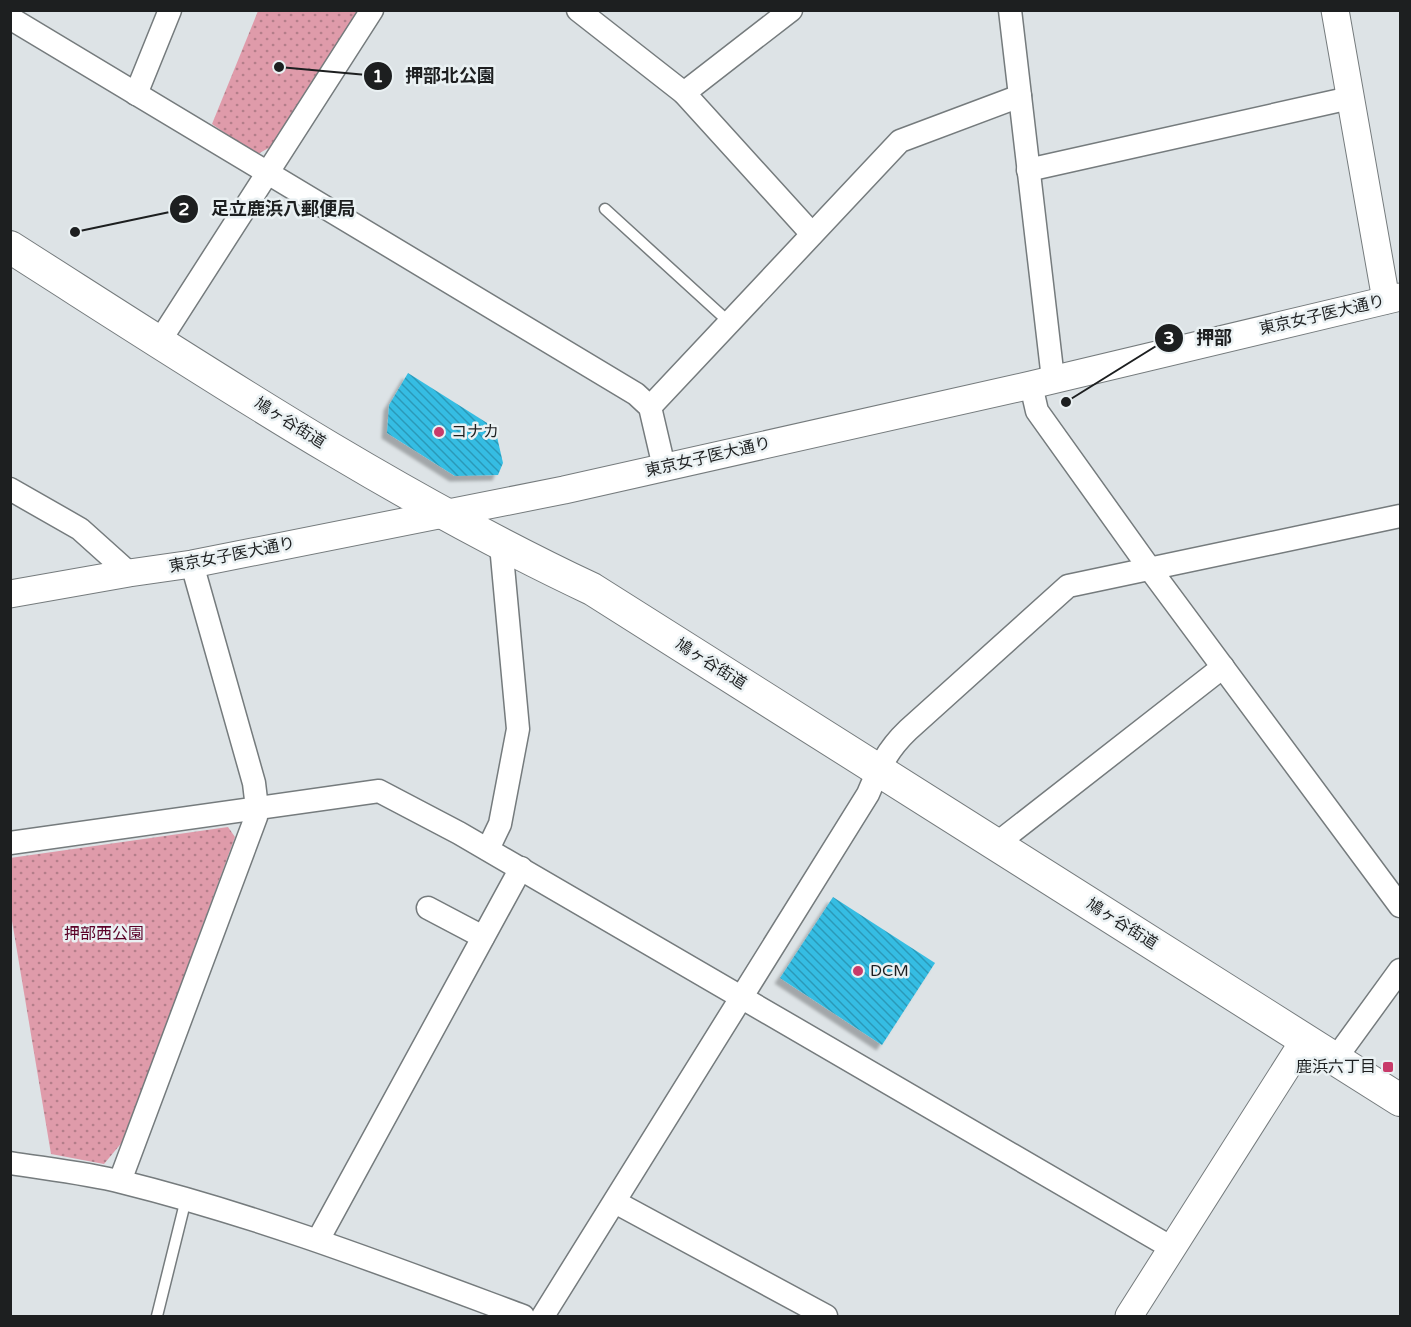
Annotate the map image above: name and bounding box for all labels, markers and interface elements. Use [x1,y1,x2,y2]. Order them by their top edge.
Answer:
callout: 押部北公園 [363,58,507,94]
text: 1 [372,65,384,87]
text: 押部北公園 [405,65,495,87]
callout: 足立鹿浜八郵便局 [169,191,367,227]
text: 2 [178,198,190,220]
text: 足立鹿浜八郵便局 [211,198,355,220]
street label: 東京女子医大通り [1257,291,1387,339]
callout: 押部 [1154,320,1244,356]
text: 3 [1163,327,1175,349]
text: 押部 [1196,327,1232,349]
street label: 鳩ヶ谷街道 [251,393,329,453]
place label: コナカ [451,422,499,442]
marker: コナカ [432,425,446,439]
street label: 東京女子医大通り [643,433,773,481]
street label: 東京女子医大通り [167,533,297,577]
street label: 鳩ヶ谷街道 [672,634,750,694]
street label: 鳩ヶ谷街道 [1083,894,1161,954]
park label: 押部西公園 [64,924,144,944]
place label: DCM [870,961,909,981]
marker: DCM [851,964,865,978]
place label: 鹿浜六丁目 [1296,1057,1376,1077]
marker: 鹿浜六丁目 [1381,1060,1395,1074]

